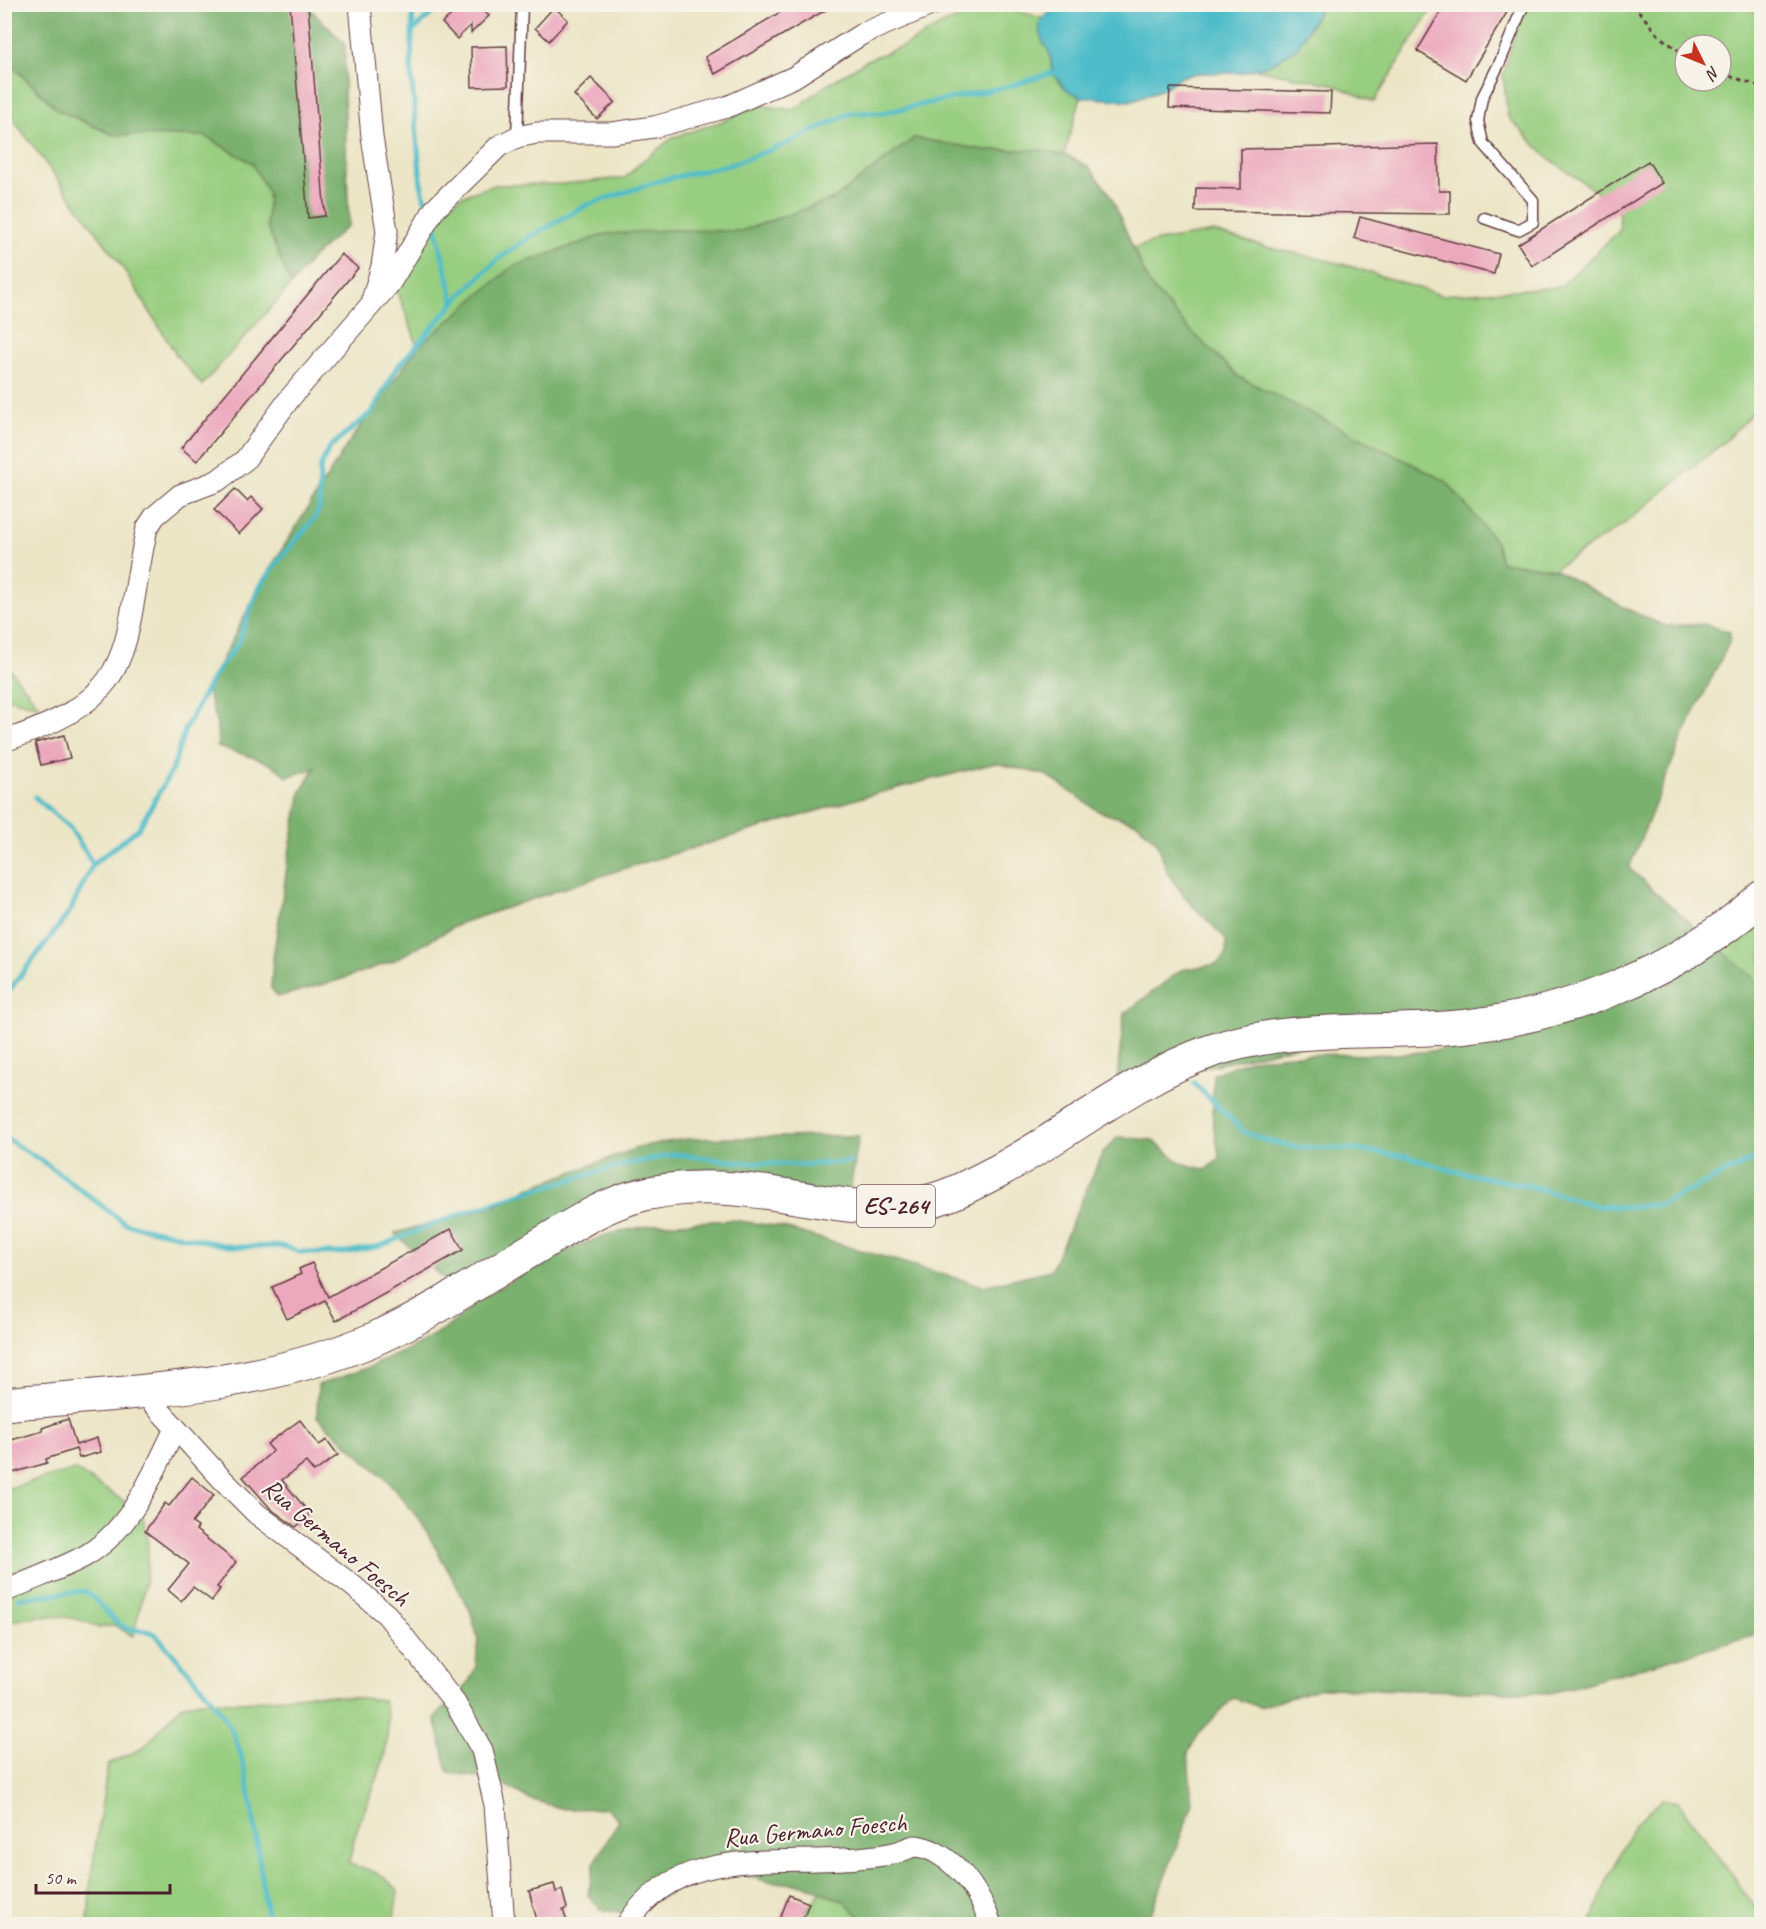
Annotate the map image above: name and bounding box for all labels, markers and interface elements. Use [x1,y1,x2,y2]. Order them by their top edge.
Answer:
north arrow [1673,33,1733,93]
text: N [1700,62,1724,85]
road number: ES-264 [857,1185,935,1227]
street label: Rua Germano Foesch [255,1470,418,1614]
street label: Rua Germano Foesch [722,1805,909,1854]
scale bar [36,1857,170,1895]
text: 50 m [45,1867,78,1889]

